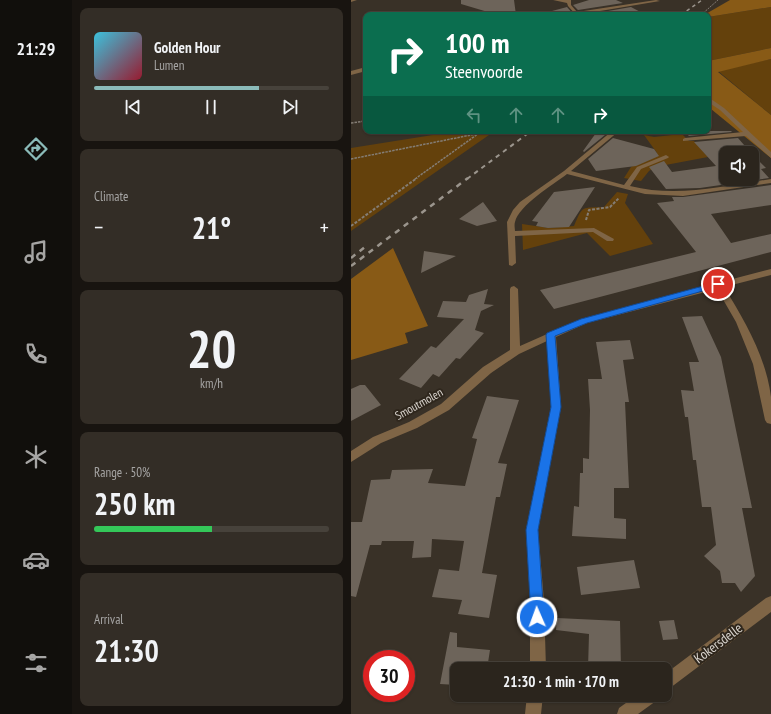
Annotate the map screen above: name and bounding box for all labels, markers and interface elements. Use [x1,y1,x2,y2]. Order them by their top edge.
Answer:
text: 100 m [445,24,509,61]
icon: right [379,28,431,80]
text: 21:29 [17,37,55,60]
text: Golden Hour [154,38,221,57]
text: Lumen [154,57,184,74]
text: Steenvoorde [445,60,523,83]
icon: previous [122,96,144,118]
icon: pause [200,96,222,118]
icon: next [279,96,301,118]
icon: left [463,104,485,126]
icon: ahead [505,104,527,126]
icon: ahead [547,104,569,126]
icon: right [589,104,611,126]
icon: directions [22,135,50,163]
map controls [719,146,759,186]
button: sound [719,146,759,186]
text: Climate [94,188,128,205]
text: 21° [192,208,231,247]
text: − [94,213,103,241]
text: + [320,213,329,241]
icon: music [22,238,50,266]
pin [701,267,735,301]
icon: arrive [707,273,729,295]
text: 20 [187,315,236,382]
icon: phone [22,340,50,368]
text: km/h [200,375,223,392]
street label: Smoutmolen [392,384,445,423]
icon: climate [22,443,50,471]
text: Range · 50% [94,464,150,481]
text: 250 km [94,484,175,523]
icon: car [22,546,50,574]
position arrow [516,596,558,638]
text: Arrival [94,611,123,628]
street label: Kokersdelle [690,619,746,667]
text: 21:30 [94,631,159,670]
icon: filters [22,649,50,677]
speed limit sign: 30 [363,650,415,702]
text: 21:30 · 1 min · 170 m [503,672,619,691]

